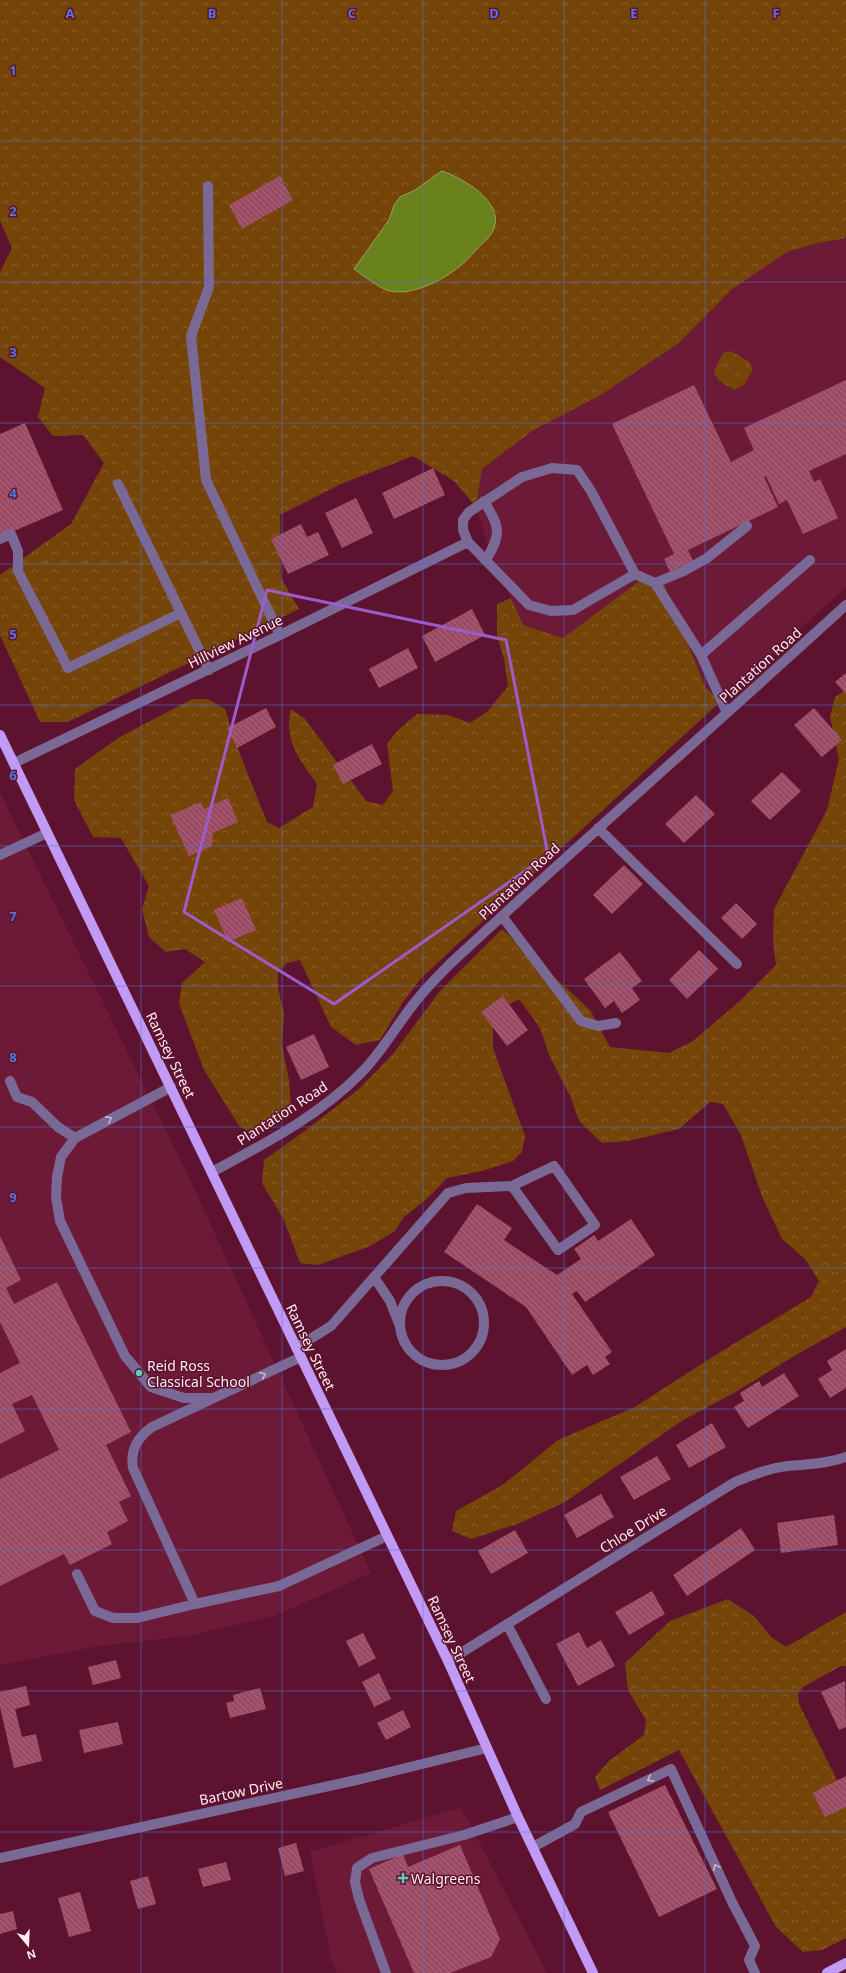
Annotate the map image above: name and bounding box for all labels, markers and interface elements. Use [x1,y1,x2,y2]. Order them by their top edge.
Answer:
text: A [66,4,75,22]
text: B [208,4,216,22]
text: C [348,4,356,22]
text: D [489,4,499,22]
text: E [630,4,638,22]
text: F [772,4,780,22]
text: 1 [9,61,17,79]
text: 2 [9,202,17,220]
text: 3 [9,343,17,361]
text: 4 [9,484,17,502]
street label: Hillview Avenue [184,610,286,672]
street label: Plantation Road [715,623,805,707]
text: 5 [9,625,17,643]
text: 6 [9,766,17,784]
street label: Plantation Road [474,838,564,924]
text: 7 [9,907,17,925]
street label: Ramsey Street [142,1009,200,1101]
text: 8 [9,1048,17,1066]
street label: Plantation Road [233,1077,331,1149]
one-way arrow [105,1117,113,1124]
text: 9 [9,1188,17,1206]
street label: Ramsey Street [282,1301,340,1393]
place label: Reid Ross Classical School [147,1356,250,1391]
marker: Reid Ross Classical School [134,1368,144,1378]
one-way arrow [259,1372,267,1380]
street label: Chloe Drive [596,1501,670,1557]
street label: Ramsey Street [424,1592,480,1686]
street label: Bartow Drive [197,1773,285,1809]
one-way arrow [647,1774,655,1782]
one-way arrow [713,1863,721,1871]
place label: Walgreens [411,1869,481,1888]
marker: Walgreens [398,1873,408,1883]
north arrow [8,1925,48,1965]
text: N [25,1946,38,1963]

